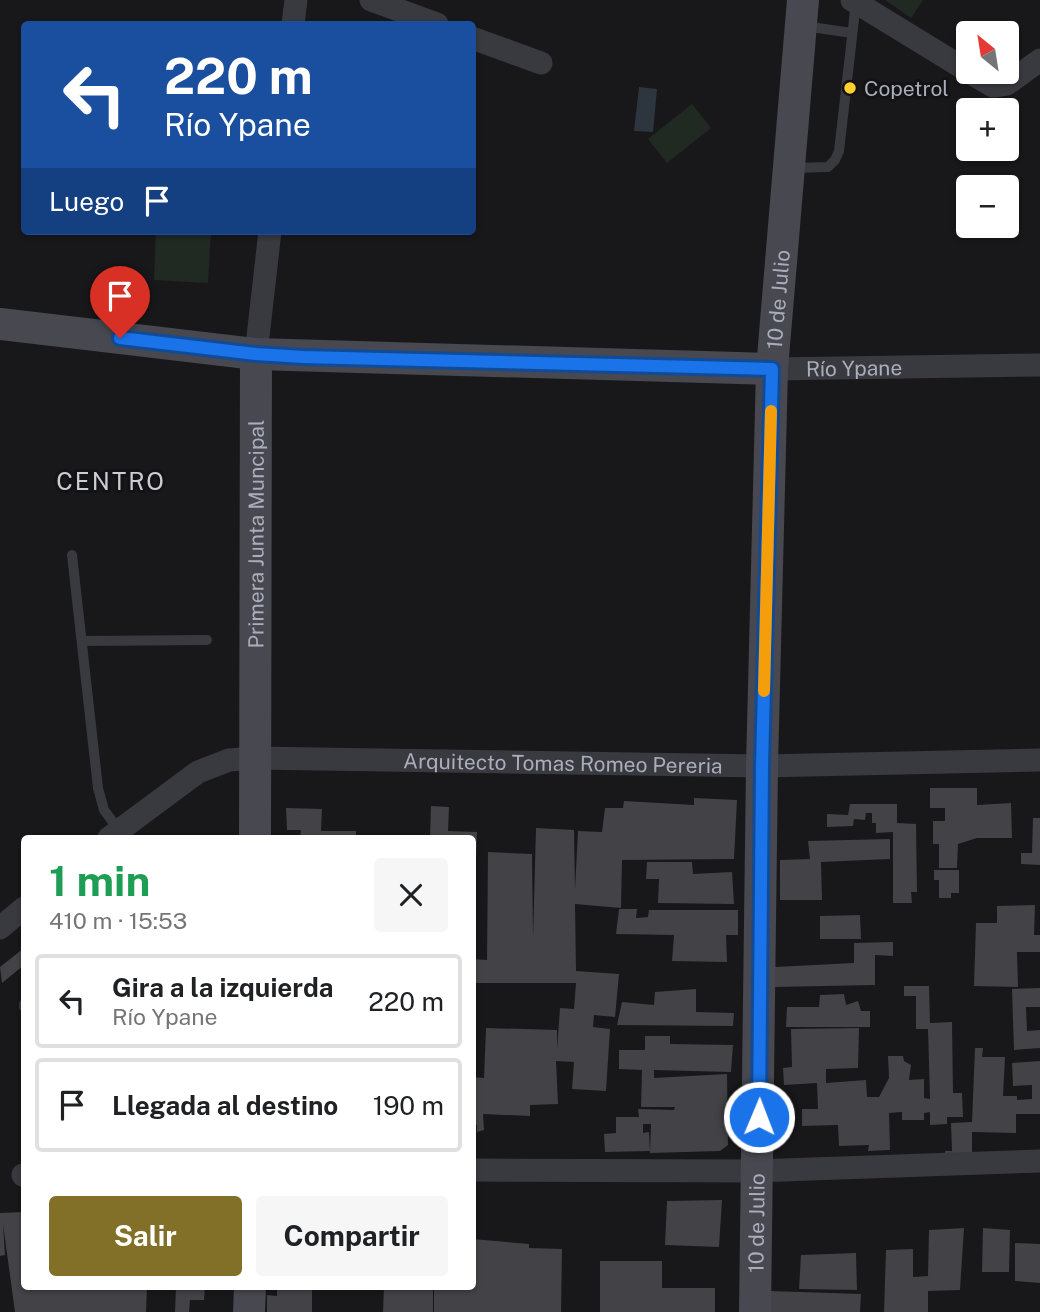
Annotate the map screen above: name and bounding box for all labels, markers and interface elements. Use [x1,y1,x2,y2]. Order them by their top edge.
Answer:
north arrow [956,21,1018,84]
map controls [956,21,1019,238]
text: 220 m [164,47,313,105]
icon: left [49,49,140,140]
place label: Copetrol [864,76,949,101]
marker: Copetrol [842,80,858,96]
button: + [956,98,1019,161]
text: Río Ypane [164,106,311,143]
button: − [956,175,1019,238]
icon: arrive [138,182,176,220]
text: Luego [49,186,124,217]
street label: 10 de Julio [761,249,794,350]
pin [90,266,150,338]
icon: arrive [101,277,139,315]
street label: Río Ypane [806,355,902,381]
street label: Primera Junta Muncipal [243,420,268,648]
district label: CENTRO [56,467,166,495]
street label: Arquitecto Tomas Romeo Pereria [403,748,723,778]
text: 1 min [49,856,150,905]
button: close [374,858,448,932]
text: 410 m · 15:53 [49,907,187,934]
text: Gira a la izquierda [112,972,334,1003]
icon: left [53,982,91,1020]
text: 220 m [368,986,444,1017]
text: Río Ypane [112,1003,218,1030]
position arrow [722,1080,796,1154]
icon: arrive [53,1086,91,1124]
text: Llegada al destino [112,1090,338,1121]
text: 190 m [373,1090,444,1121]
street label: 10 de Julio [743,1173,769,1273]
button: Salir [49,1196,242,1276]
button: Compartir [256,1196,448,1276]

